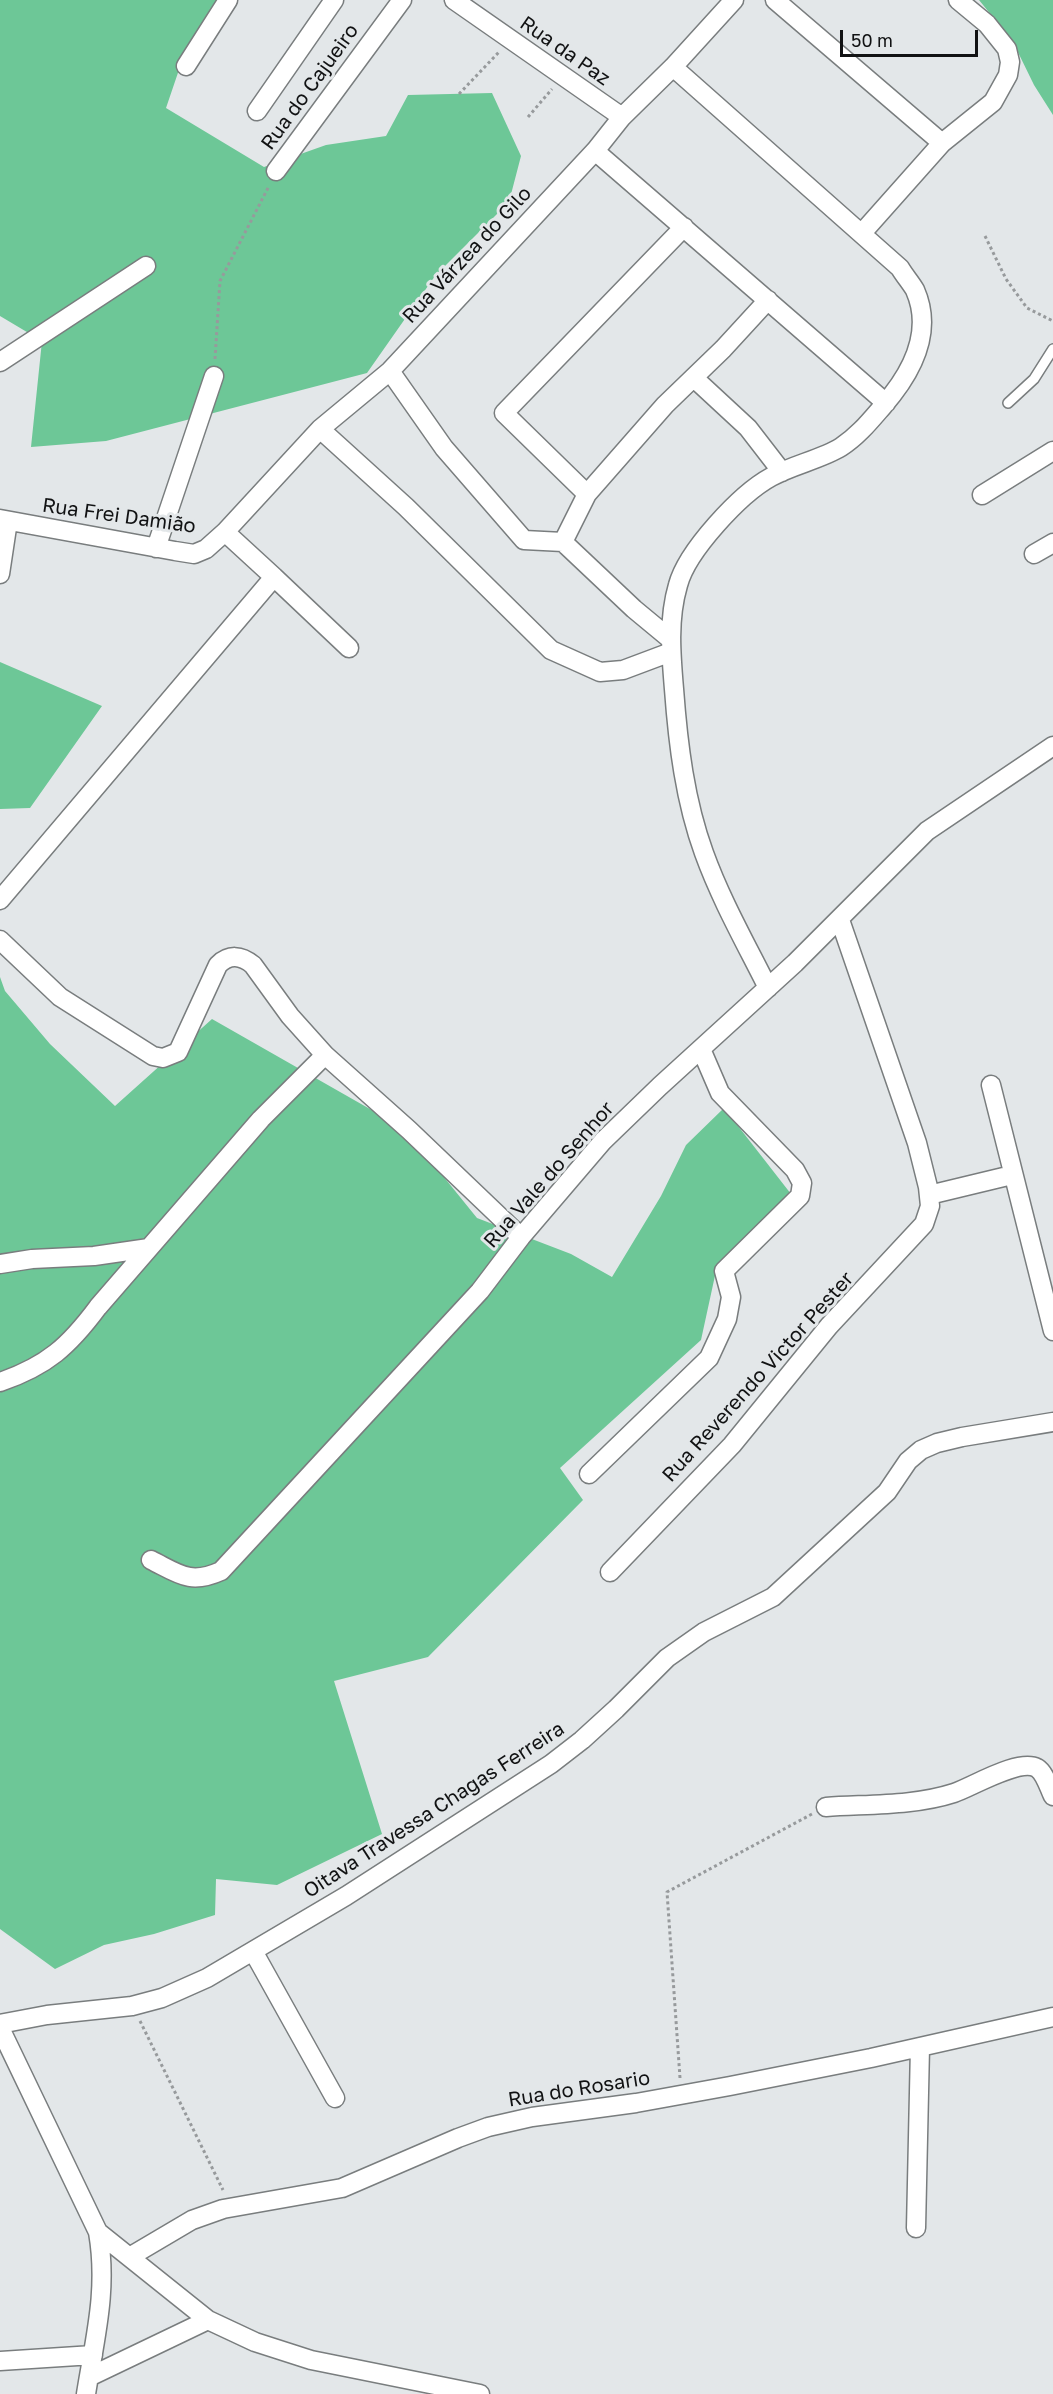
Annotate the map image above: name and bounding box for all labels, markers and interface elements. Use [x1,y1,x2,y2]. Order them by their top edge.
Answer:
street label: Rua da Paz [515,11,615,91]
scale bar [843,18,981,56]
street label: Rua do Cajueiro [256,19,364,155]
text: 50 m [851,29,893,51]
street label: Rua Várzea do Gilo [397,182,537,328]
street label: Rua Frei Damião [41,493,197,539]
street label: Rua Vale do Senhor [479,1097,619,1253]
street label: Rua Reverendo Victor Pester [657,1267,859,1487]
street label: Oitava Travessa Chagas Ferreira [299,1717,569,1903]
street label: Rua do Rosario [506,2066,652,2112]

